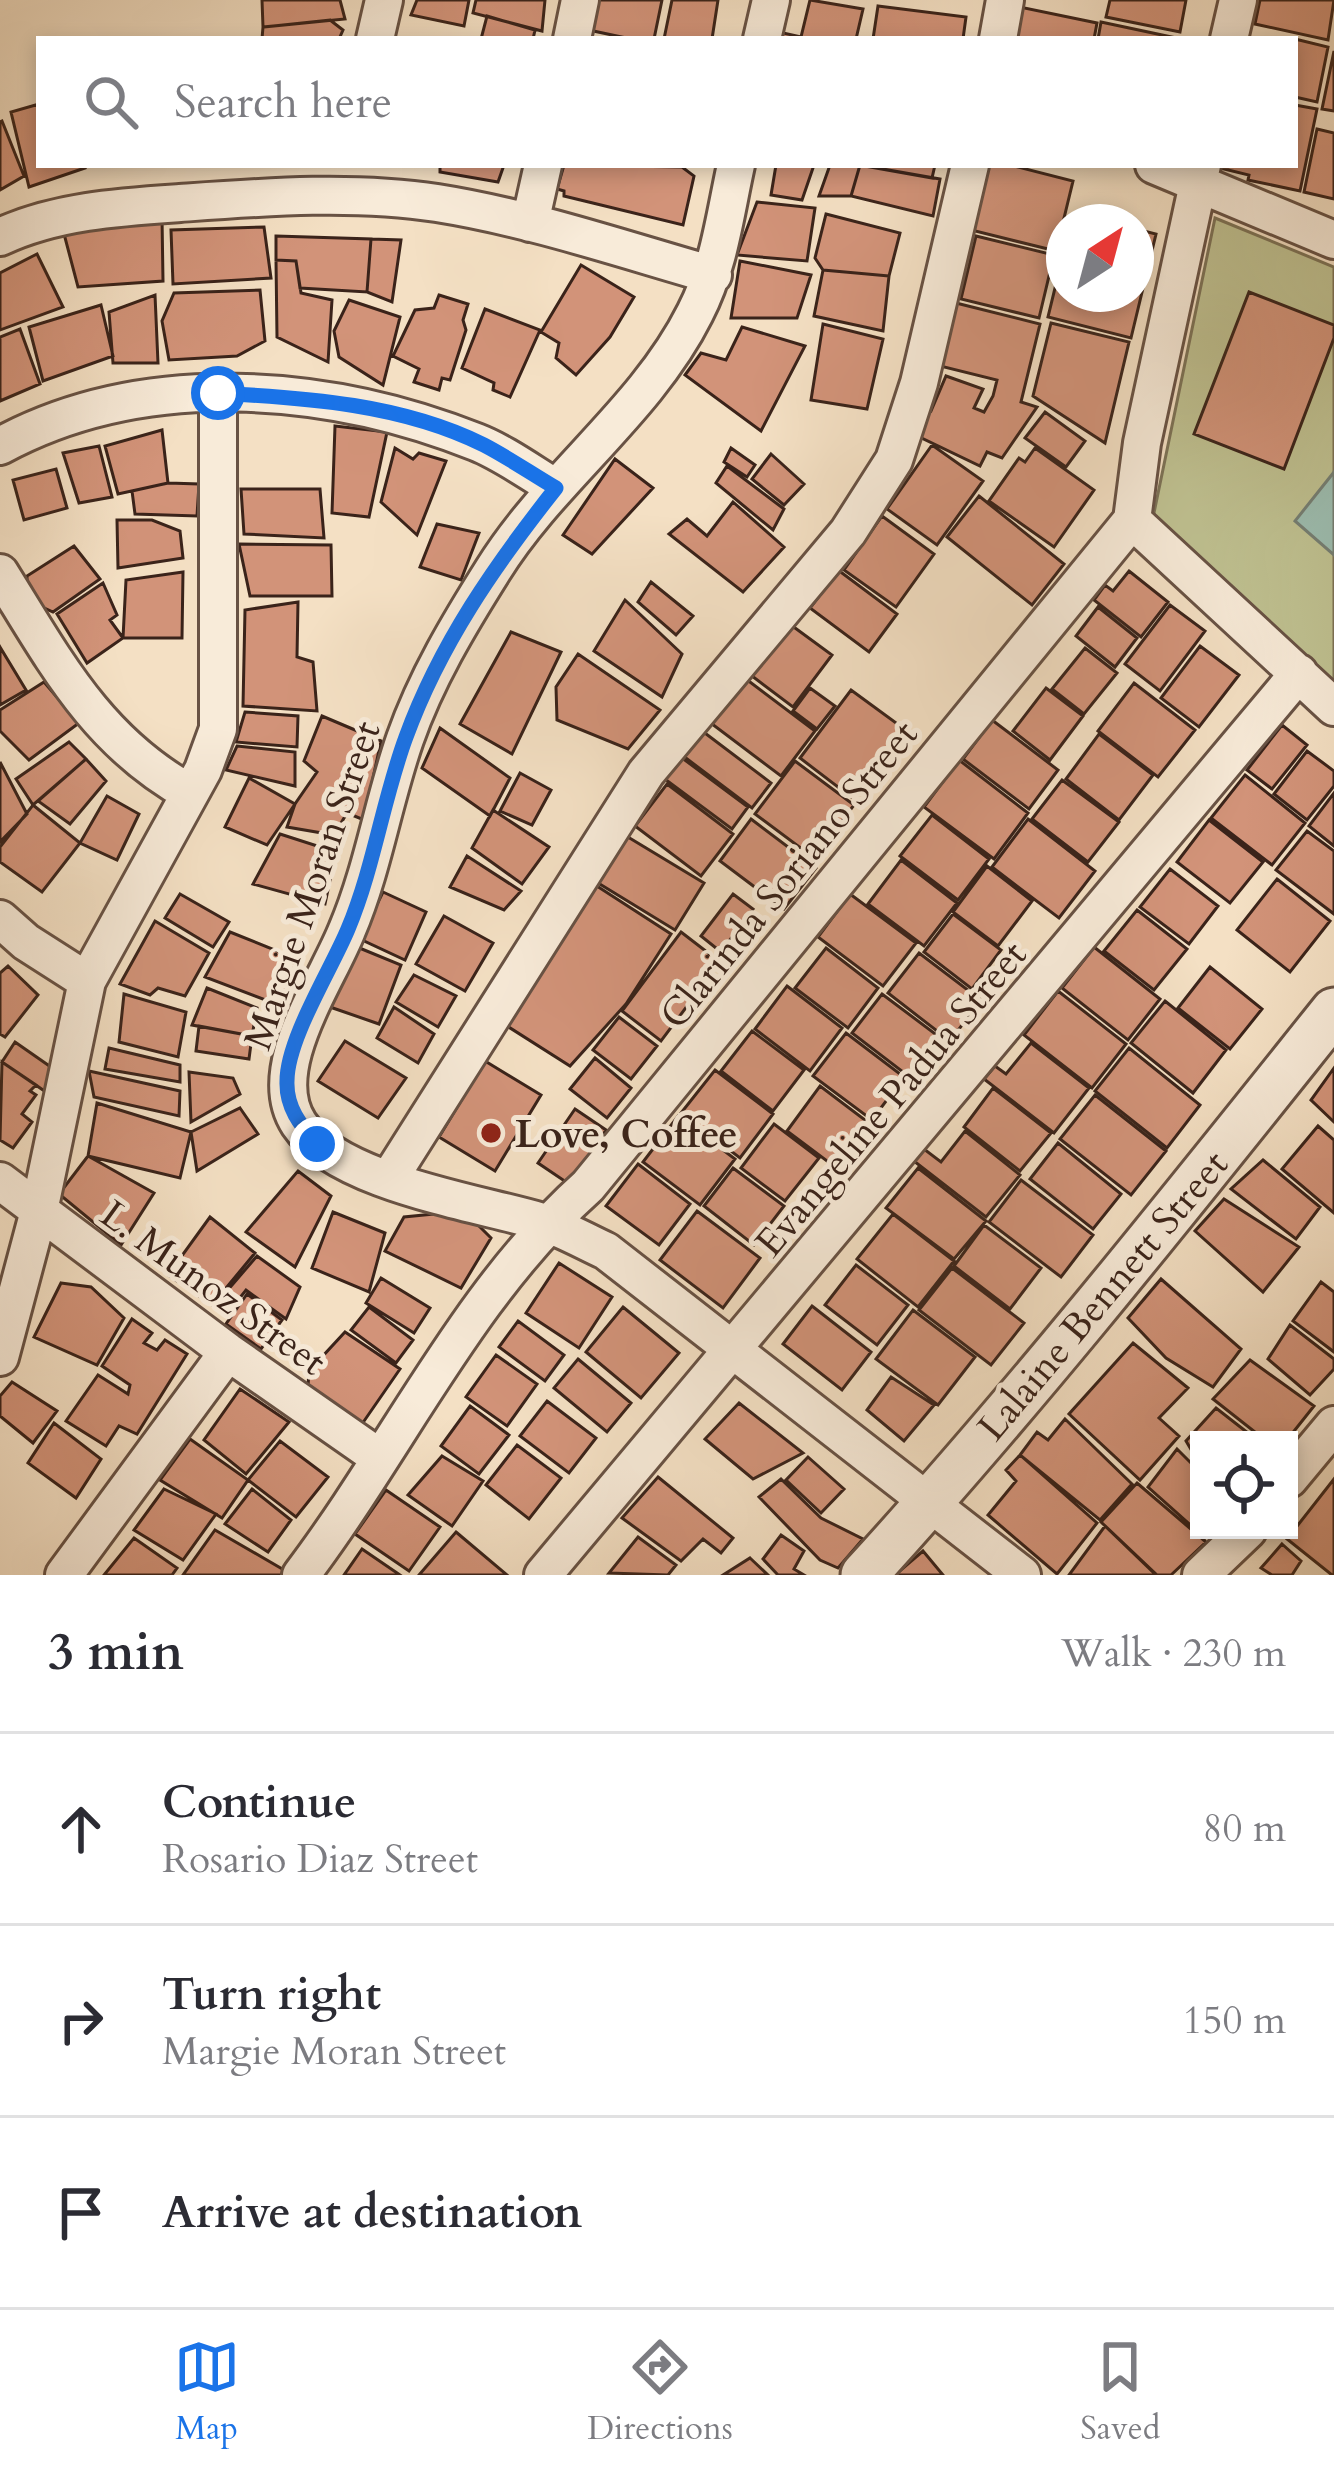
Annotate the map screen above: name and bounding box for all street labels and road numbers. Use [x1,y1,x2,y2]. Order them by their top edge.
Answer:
street label: Clarinda Soriano Street [648,710,930,1040]
street label: Margie Moran Street [231,714,394,1057]
street label: Evangeline Padua Street [743,930,1039,1268]
street label: Lalaine Bennett Street [966,1140,1240,1452]
street label: L. Munoz Street [90,1188,337,1388]

